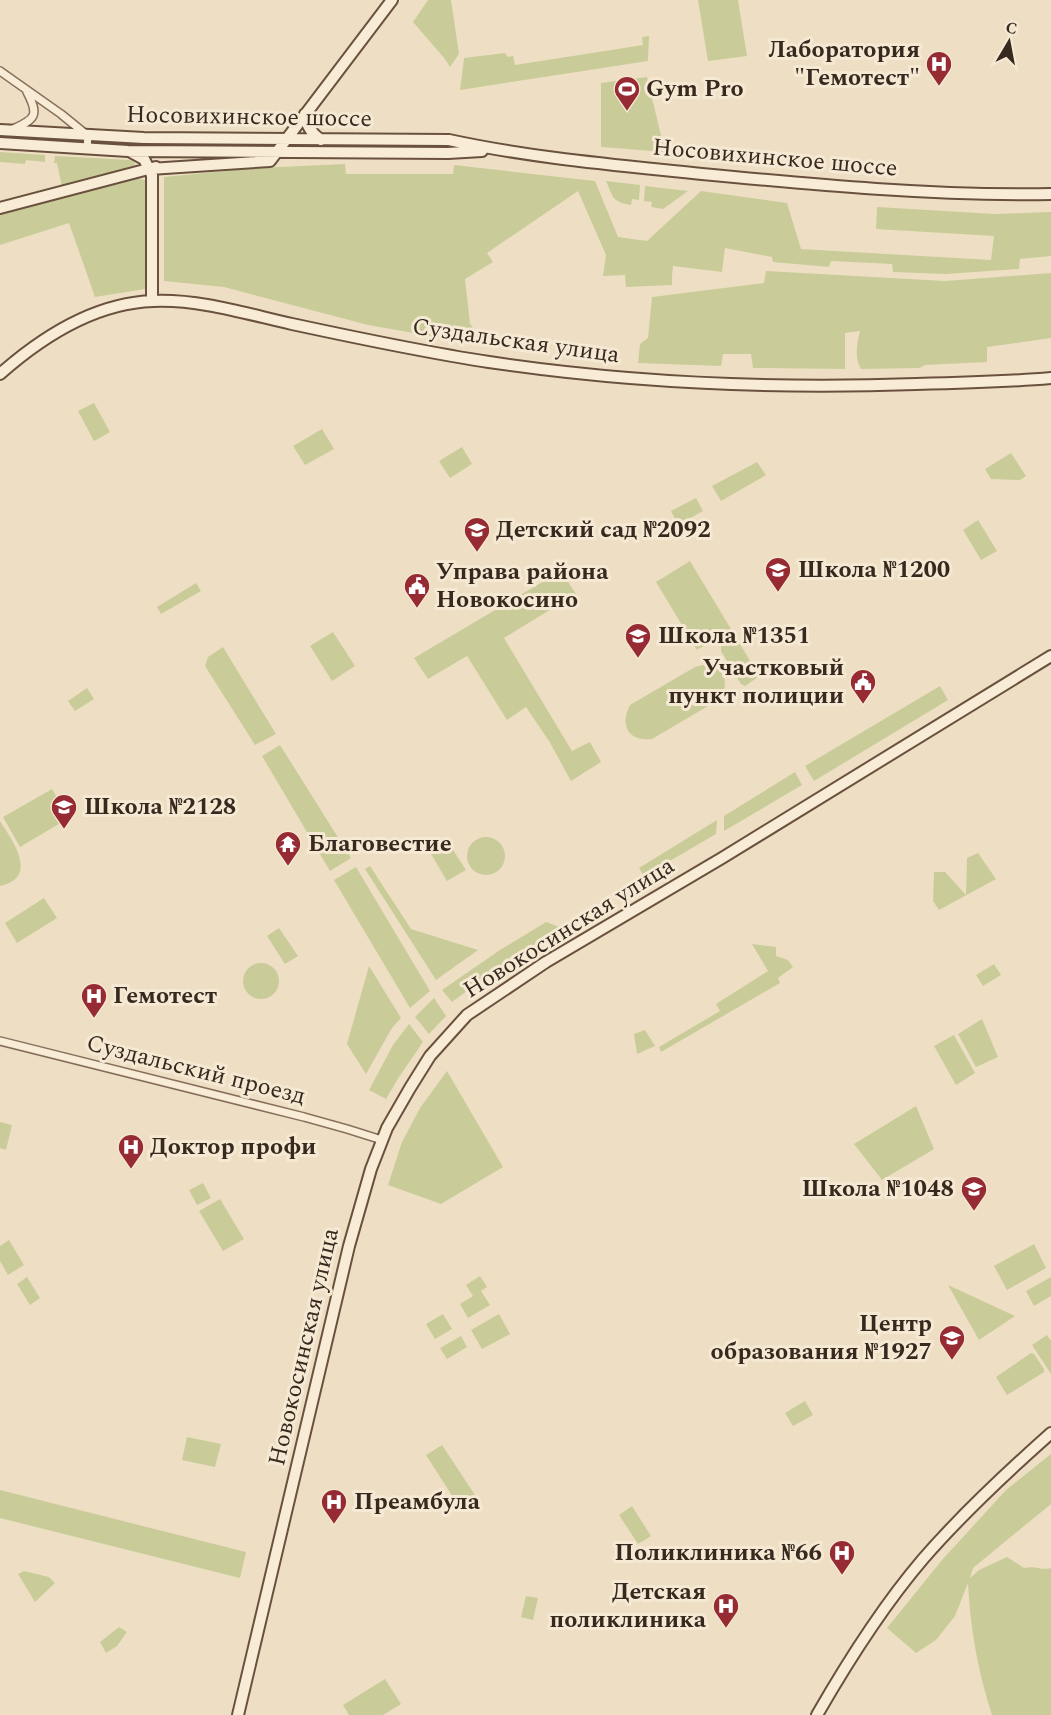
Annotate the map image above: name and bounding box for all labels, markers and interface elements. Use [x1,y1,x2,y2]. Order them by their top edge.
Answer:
north arrow [979,12,1039,72]
text: С [1004,15,1019,41]
place label: Лаборатория "Гемотест" [768,32,920,96]
hospital icon: Лаборатория "Гемотест" [924,49,954,87]
place label: Gym Pro [646,71,744,107]
sports icon: Gym Pro [612,74,642,112]
street label: Носовихинское шоссе [126,97,372,137]
street label: Носовихинское шоссе [651,129,899,187]
street label: Суздальская улица [410,309,622,373]
place label: Детский сад №2092 [496,512,711,548]
school or university icon: Детский сад №2092 [462,515,492,553]
place label: Школа №1200 [798,552,950,588]
place label: Управа района Новокосино [436,554,609,618]
school or university icon: Школа №1200 [763,555,793,593]
public building icon: Управа района Новокосино [402,571,432,609]
place label: Школа №1351 [658,618,810,654]
school or university icon: Школа №1351 [623,621,653,659]
place label: Участковый пункт полиции [668,650,844,714]
public building icon: Участковый пункт полиции [848,667,878,705]
place label: Школа №2128 [84,789,236,825]
school or university icon: Школа №2128 [49,792,79,830]
place label: Благовестие [308,826,452,862]
temple icon: Благовестие [273,829,303,867]
street label: Новокосинская улица [456,848,682,1008]
place label: Гемотест [113,978,217,1014]
hospital icon: Гемотест [79,981,109,1019]
street label: Суздальский проезд [83,1025,309,1115]
place label: Доктор профи [150,1129,316,1165]
hospital icon: Доктор профи [116,1132,146,1170]
place label: Школа №1048 [802,1171,954,1207]
school or university icon: Школа №1048 [959,1174,989,1212]
street label: Новокосинская улица [259,1224,349,1470]
place label: Центр образования №1927 [711,1306,932,1370]
school or university icon: Центр образования №1927 [937,1323,967,1361]
place label: Преамбула [354,1484,481,1520]
hospital icon: Преамбула [319,1487,349,1525]
place label: Поликлиника №66 [614,1535,822,1571]
hospital icon: Поликлиника №66 [827,1538,857,1576]
place label: Детская поликлиника [550,1574,707,1638]
hospital icon: Детская поликлиника [711,1591,741,1629]

